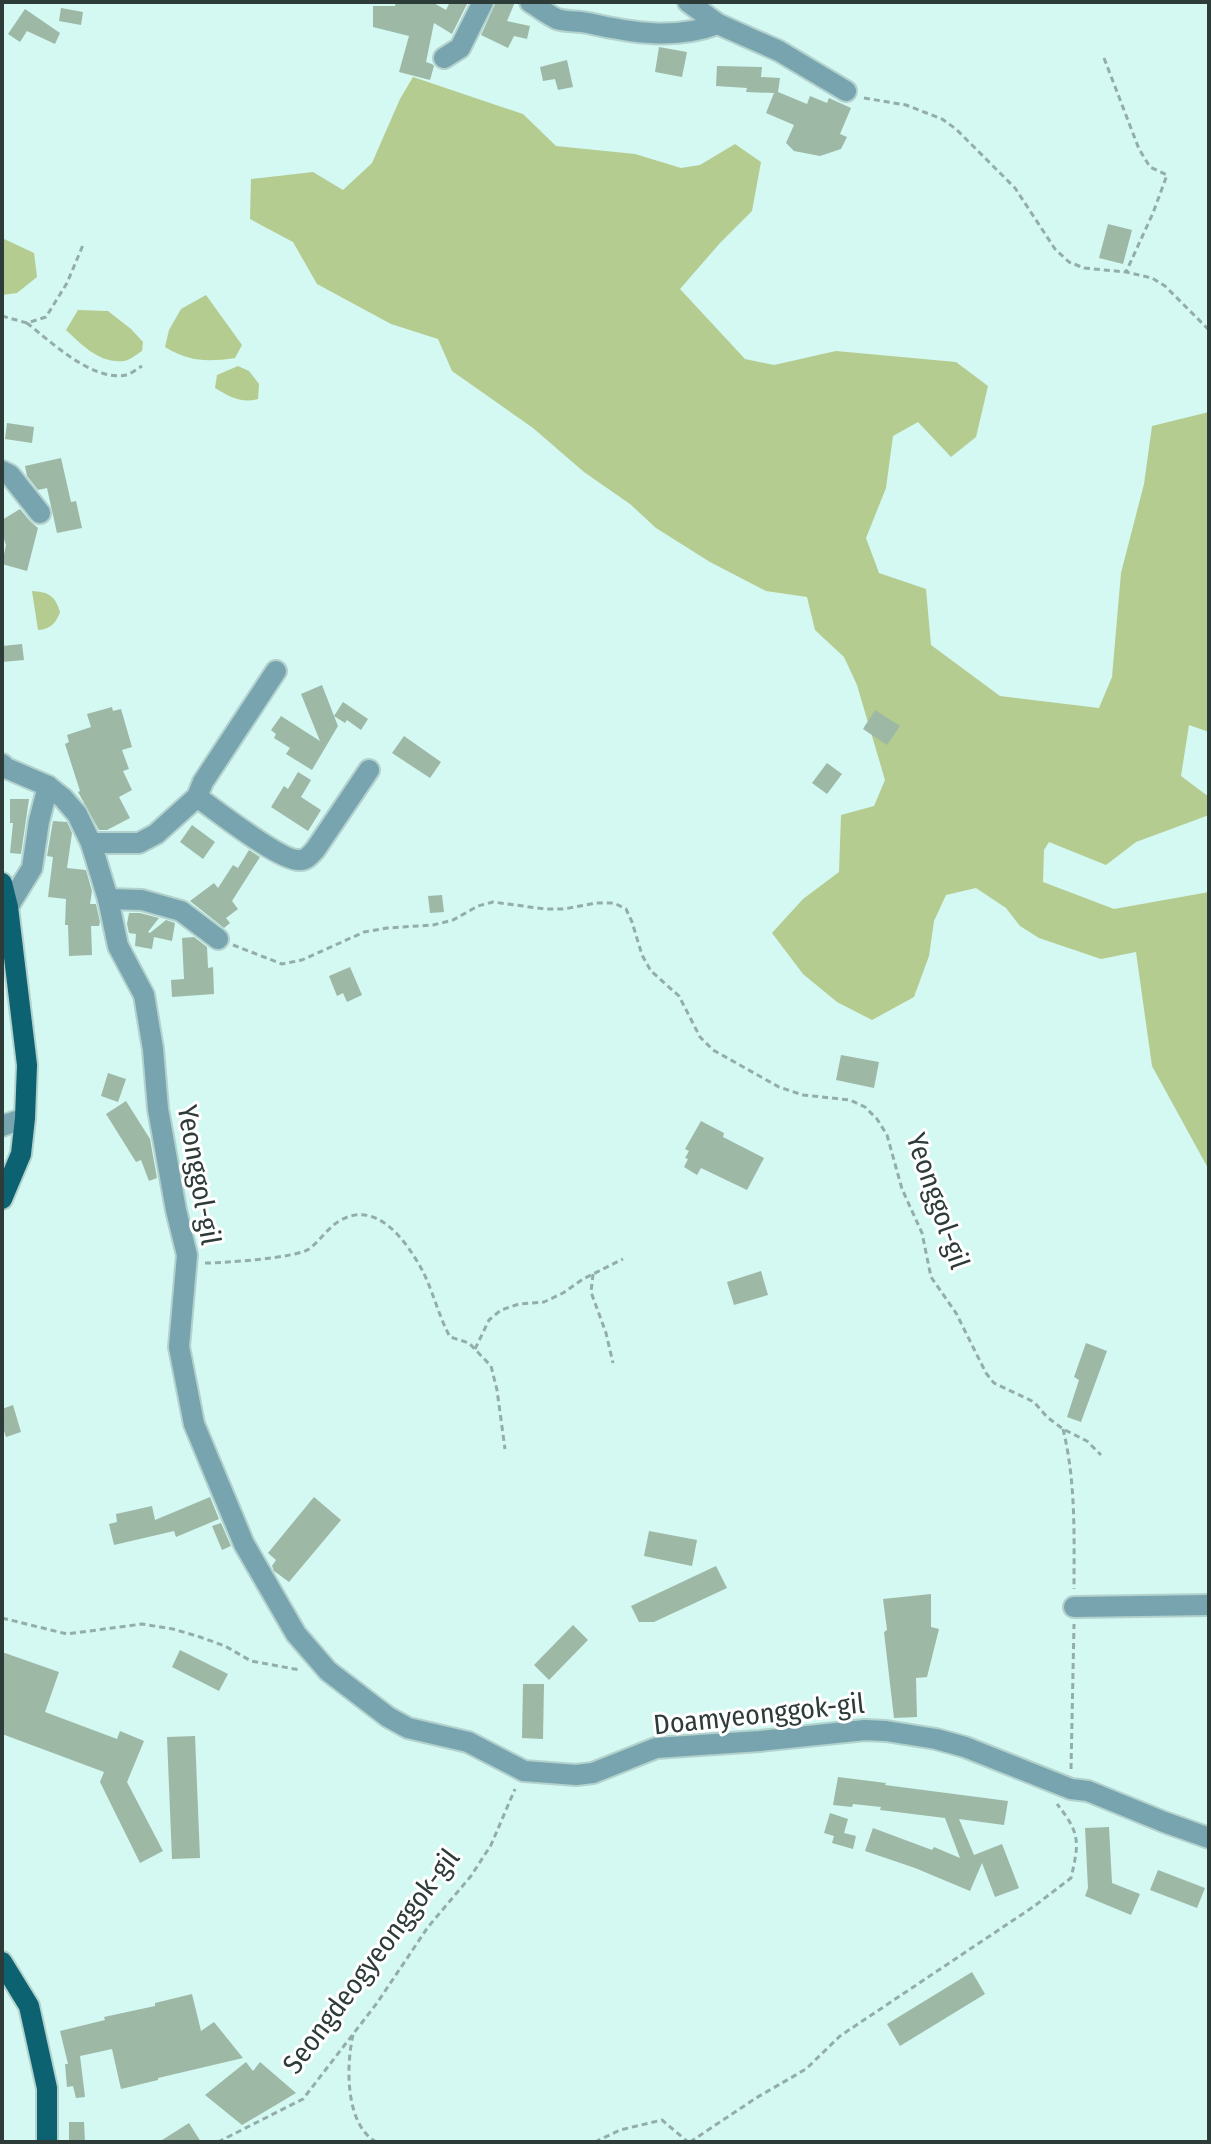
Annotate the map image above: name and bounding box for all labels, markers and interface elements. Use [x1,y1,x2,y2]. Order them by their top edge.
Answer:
street label: Yeonggol-gil [170,1103,228,1247]
street label: Yeonggol-gil [899,1129,977,1273]
street label: Doamyeonggok-gil [652,1687,866,1741]
street label: Seongdeogyeonggok-gil [276,1842,466,2080]

